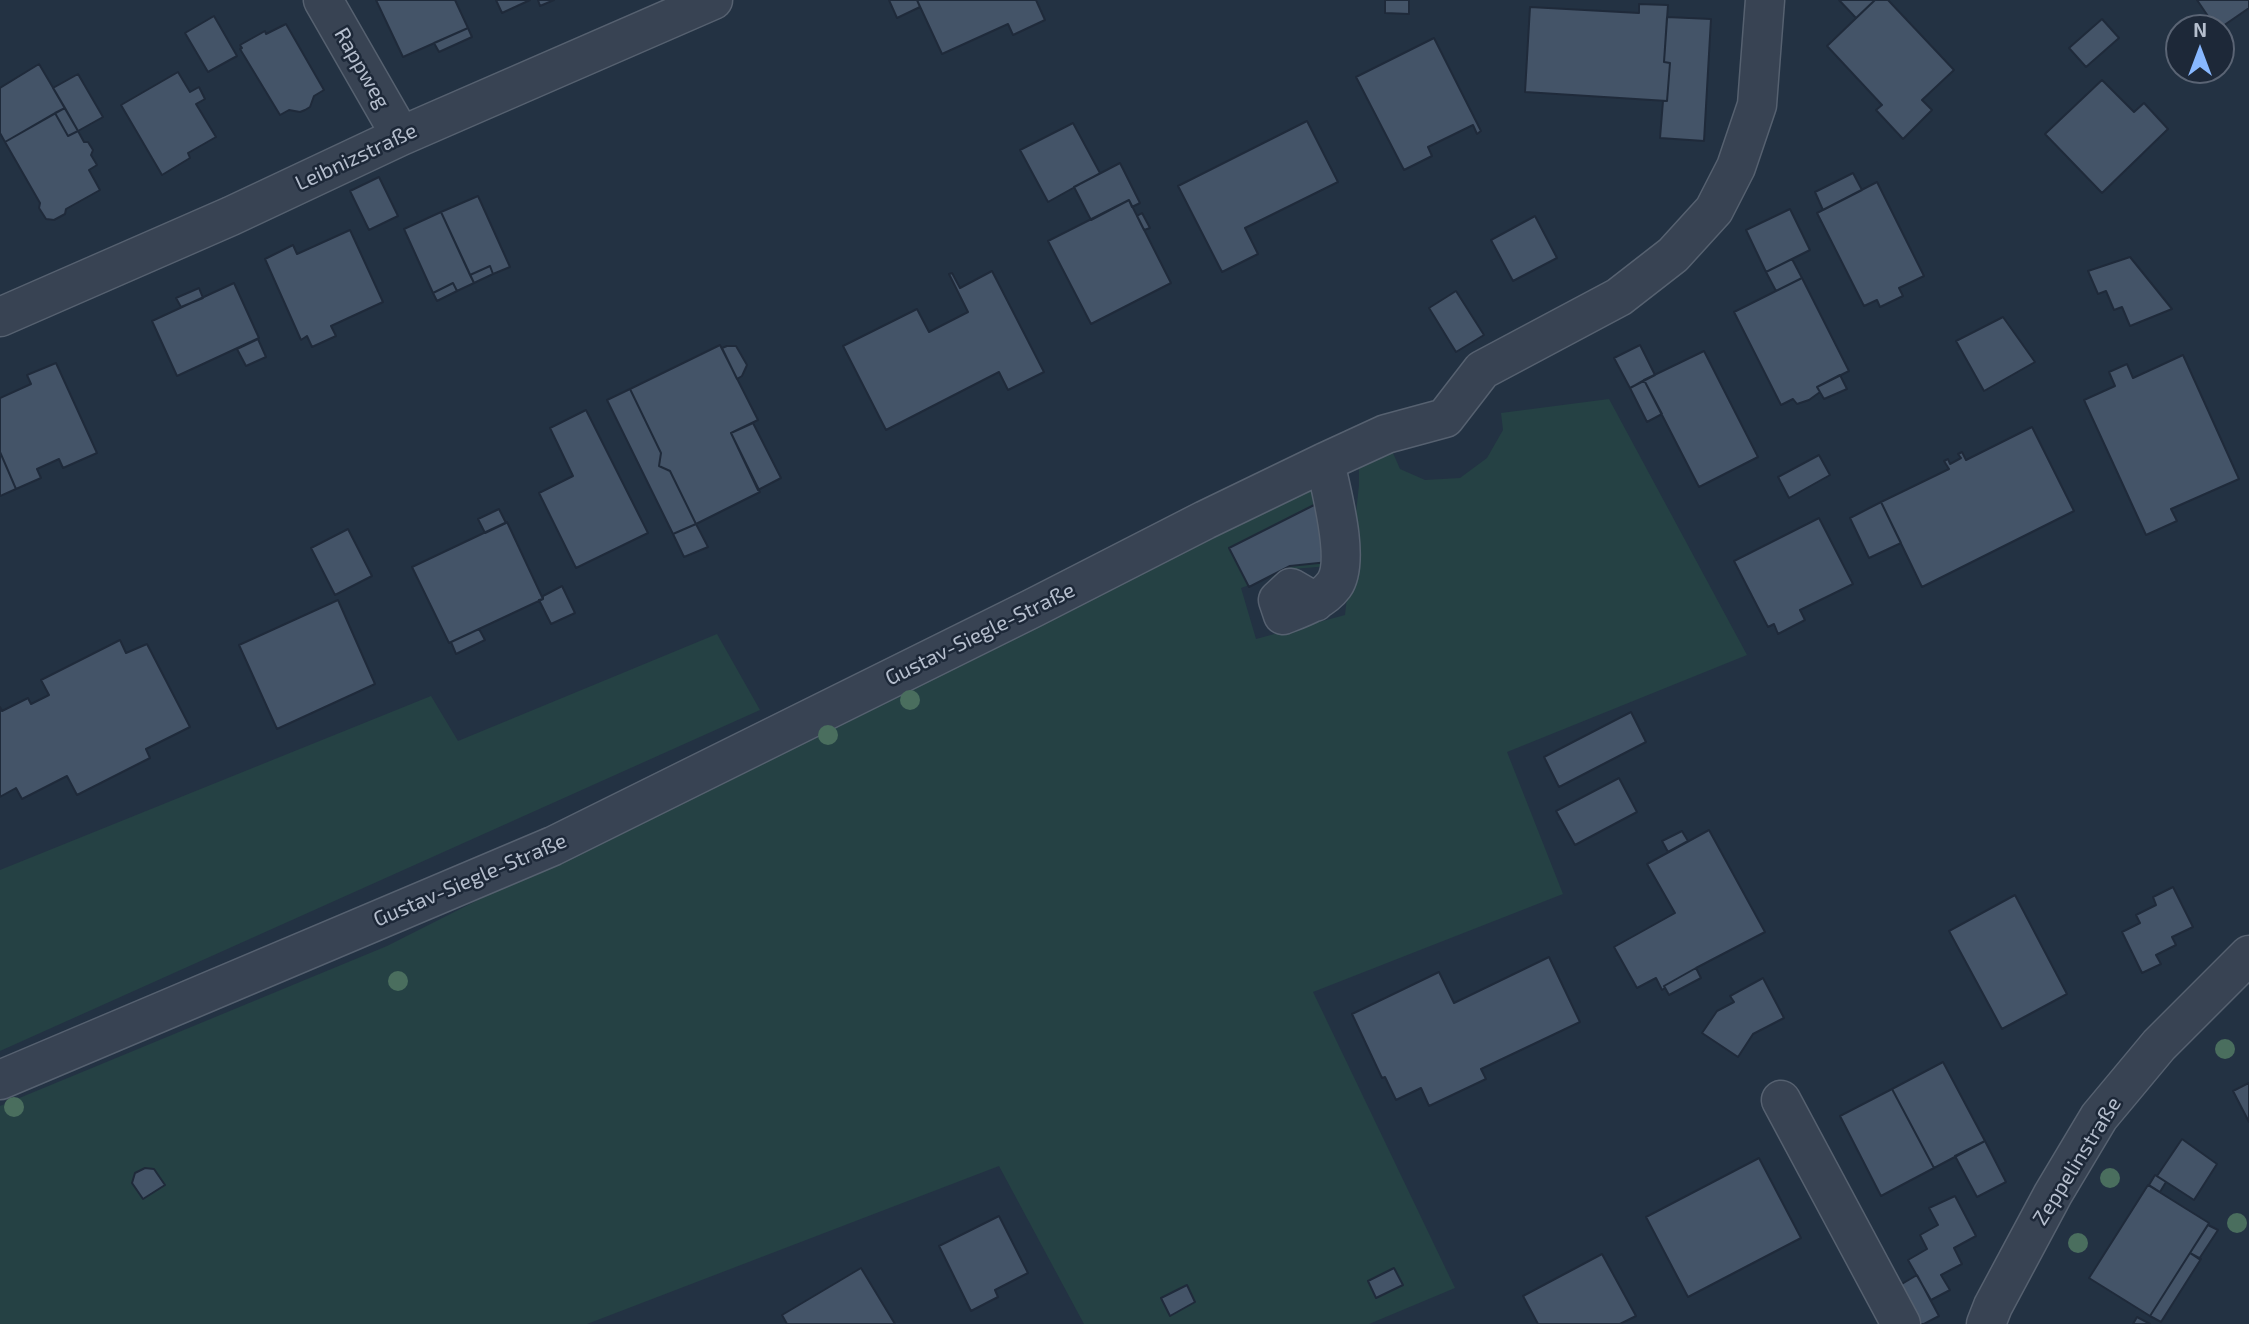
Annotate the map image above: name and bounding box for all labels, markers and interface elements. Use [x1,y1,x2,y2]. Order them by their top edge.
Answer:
north arrow [2165,14,2235,84]
text: N [2193,18,2207,41]
street label: Rappweg [329,23,395,113]
street label: Leibnizstraße [291,118,421,196]
street label: Gustav-Siegle-Straße [881,577,1079,691]
street label: Gustav-Siegle-Straße [370,828,570,932]
street label: Zeppelinstraße [2027,1092,2127,1230]

